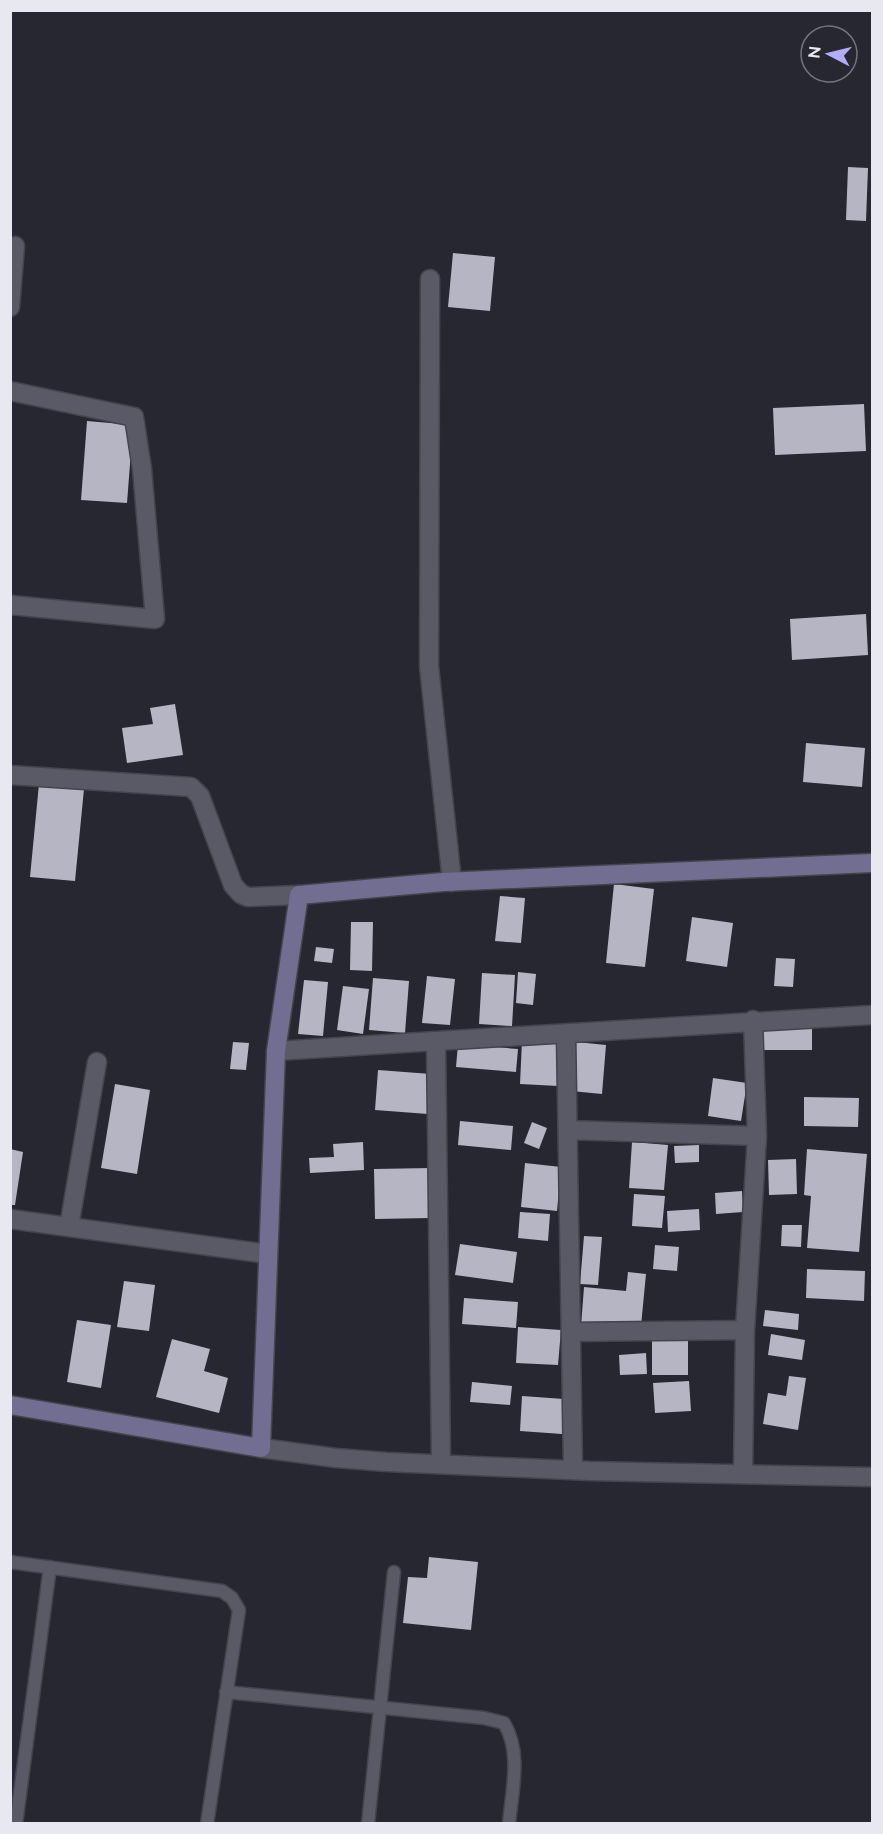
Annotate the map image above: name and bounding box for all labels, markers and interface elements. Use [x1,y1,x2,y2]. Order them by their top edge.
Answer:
north arrow [799,24,859,84]
text: N [804,45,825,59]

